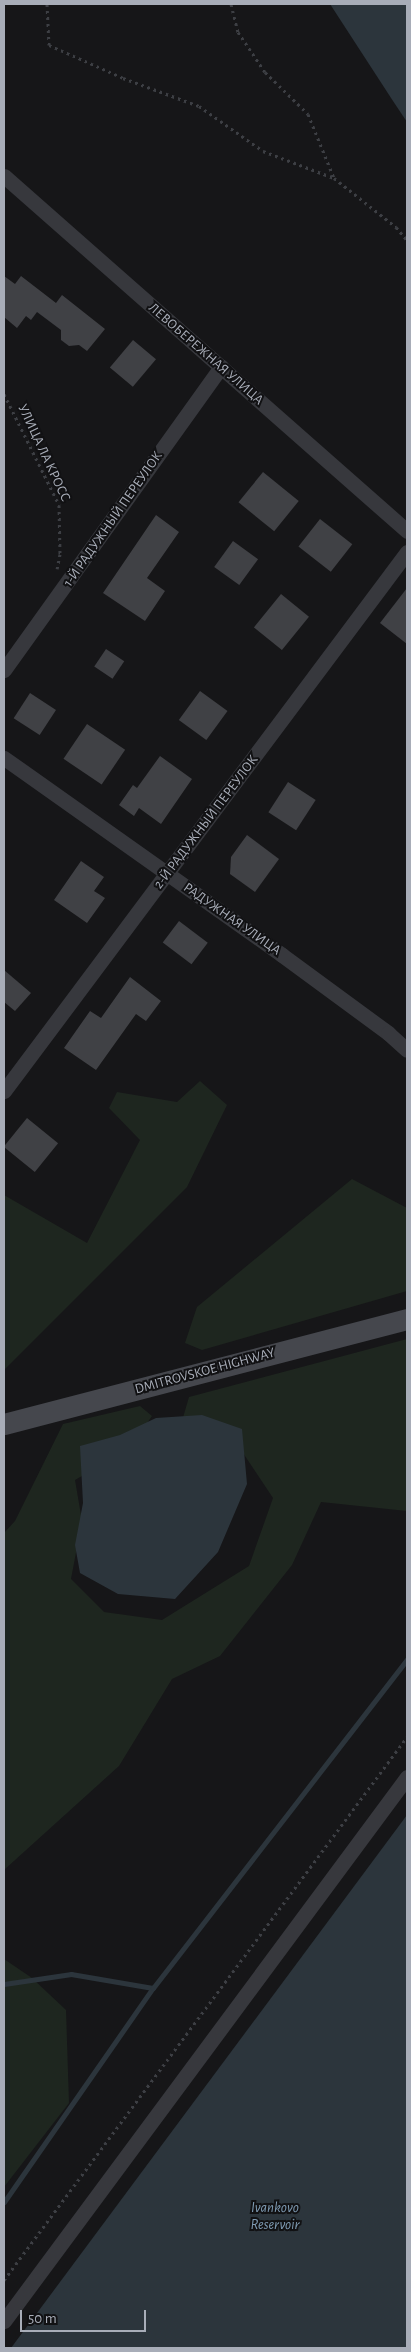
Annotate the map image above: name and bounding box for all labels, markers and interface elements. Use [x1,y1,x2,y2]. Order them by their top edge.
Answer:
street label: ЛЕВОБЕРЕЖНАЯ УЛИЦА [145,300,267,408]
street label: УЛИЦА ЛА КРОСС [14,402,74,504]
street label: 1-Й РАДУЖНЫЙ ПЕРЕУЛОК [60,448,166,590]
street label: 2-Й РАДУЖНЫЙ ПЕРЕУЛОК [150,752,262,892]
street label: РАДУЖНАЯ УЛИЦА [180,879,284,959]
street label: DMITROVSKOE HIGHWAY [133,1344,277,1398]
water label: Ivankovo Reservoir [251,2198,299,2233]
scale bar [22,2300,149,2332]
text: 50 m [28,2311,57,2326]

